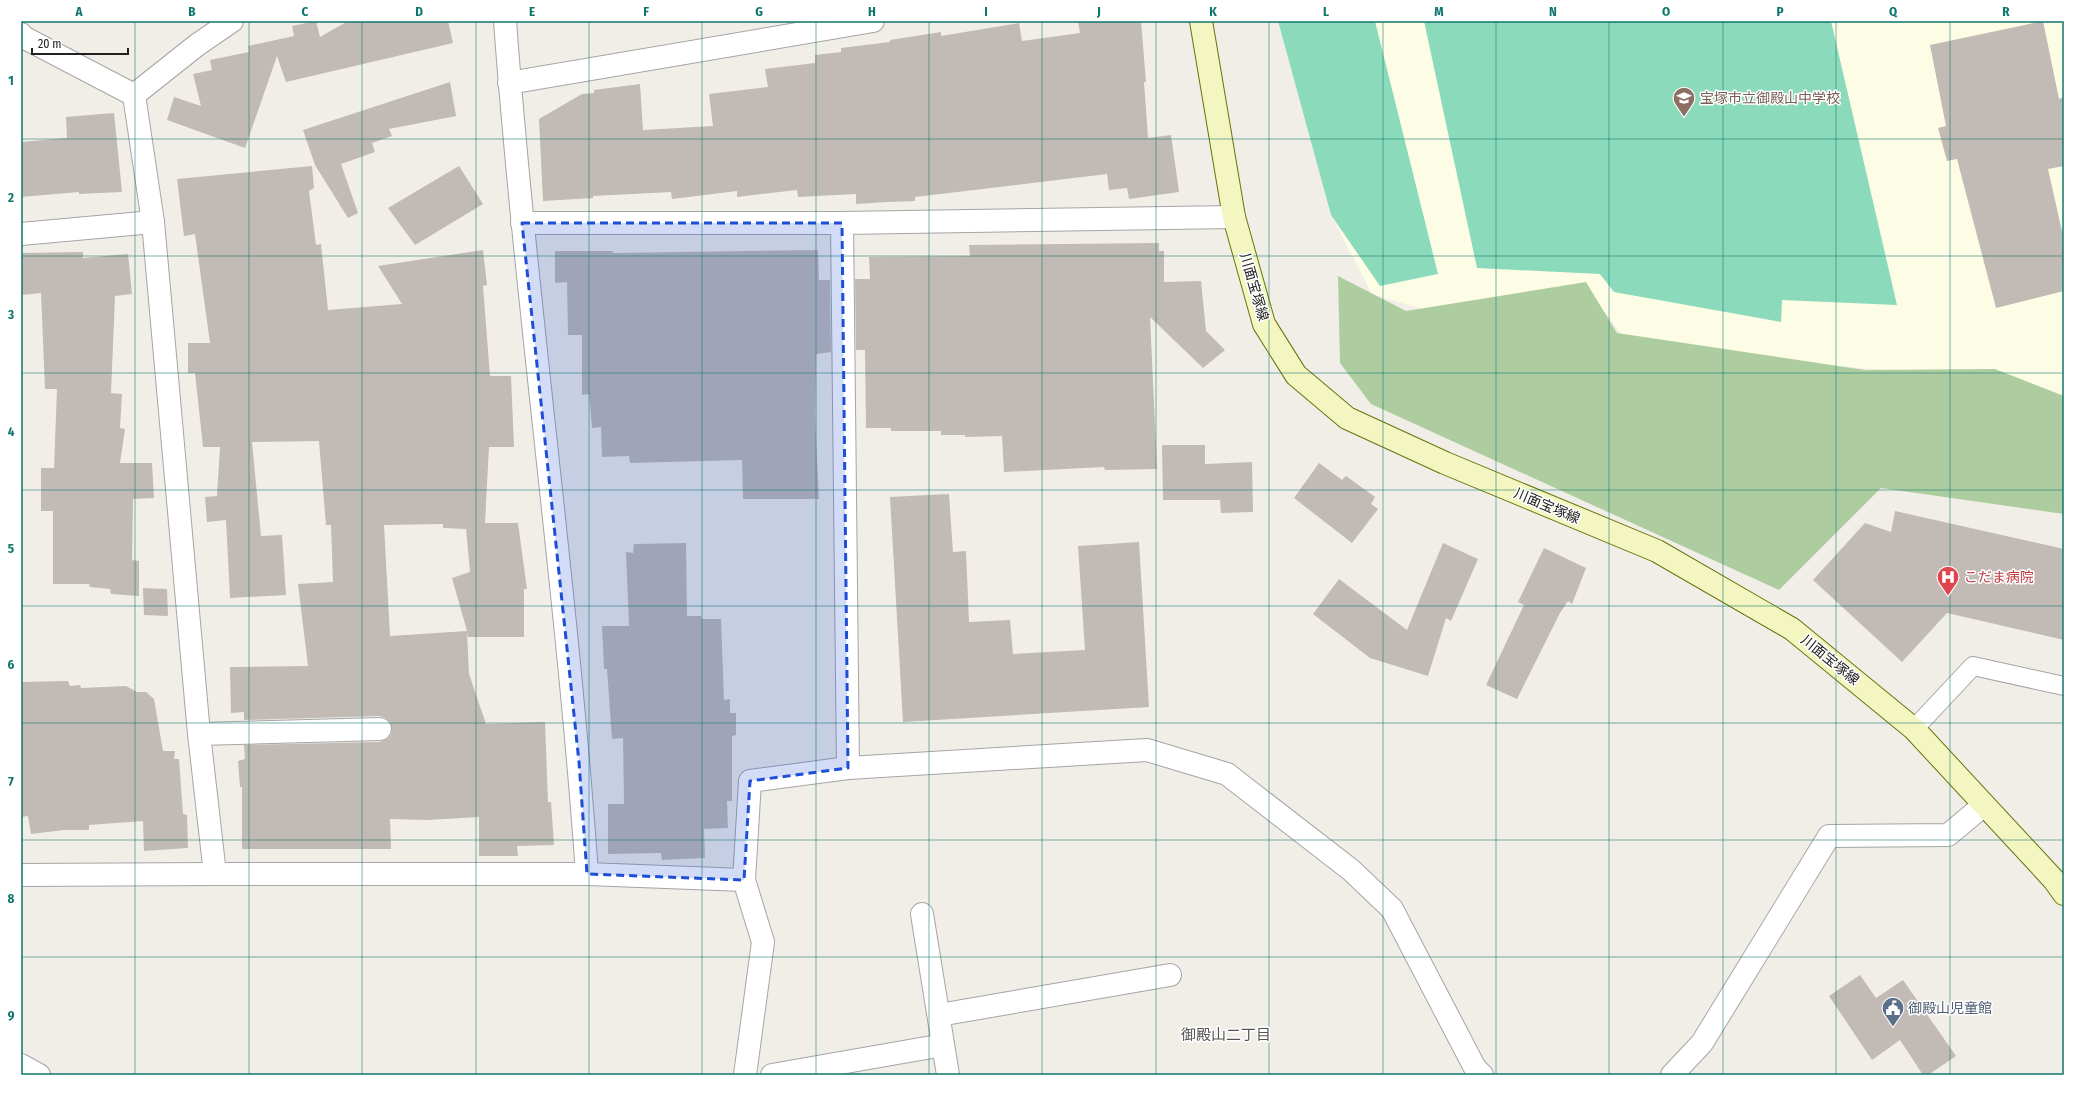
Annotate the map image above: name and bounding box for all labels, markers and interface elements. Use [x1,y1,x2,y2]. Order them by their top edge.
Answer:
text: A [74,4,83,19]
text: B [188,4,196,19]
text: C [302,4,309,19]
text: D [415,4,423,19]
text: E [529,4,535,19]
text: F [643,4,649,19]
text: G [755,4,763,19]
text: H [868,4,876,19]
text: I [984,4,988,19]
text: J [1096,4,1101,19]
text: K [1209,4,1217,19]
text: L [1323,4,1329,19]
text: M [1434,4,1444,19]
text: N [1549,4,1557,19]
text: O [1662,4,1670,19]
text: P [1776,4,1784,19]
text: Q [1889,4,1898,19]
text: R [2002,4,2010,19]
scale bar [32,30,128,56]
text: 20 m [38,37,62,51]
text: 1 [8,73,14,88]
school or university icon: 宝塚市立御殿山中学校 [1671,85,1697,118]
place label: 宝塚市立御殿山中学校 [1700,90,1840,107]
text: 2 [7,190,14,205]
street label: 川面宝塚線 [1236,251,1272,323]
text: 3 [7,307,14,322]
text: 4 [8,424,15,439]
street label: 川面宝塚線 [1511,485,1583,527]
text: 5 [8,541,14,556]
hospital icon: こだま病院 [1935,564,1961,597]
place label: こだま病院 [1964,569,2034,586]
street label: 川面宝塚線 [1797,631,1863,689]
text: 6 [8,657,15,672]
text: 7 [8,774,14,789]
text: 8 [8,891,15,906]
public building icon: 御殿山児童館 [1880,995,1906,1028]
place label: 御殿山児童館 [1908,1000,1992,1017]
text: 9 [8,1008,15,1023]
district label: 御殿山二丁目 [1181,1026,1271,1044]

